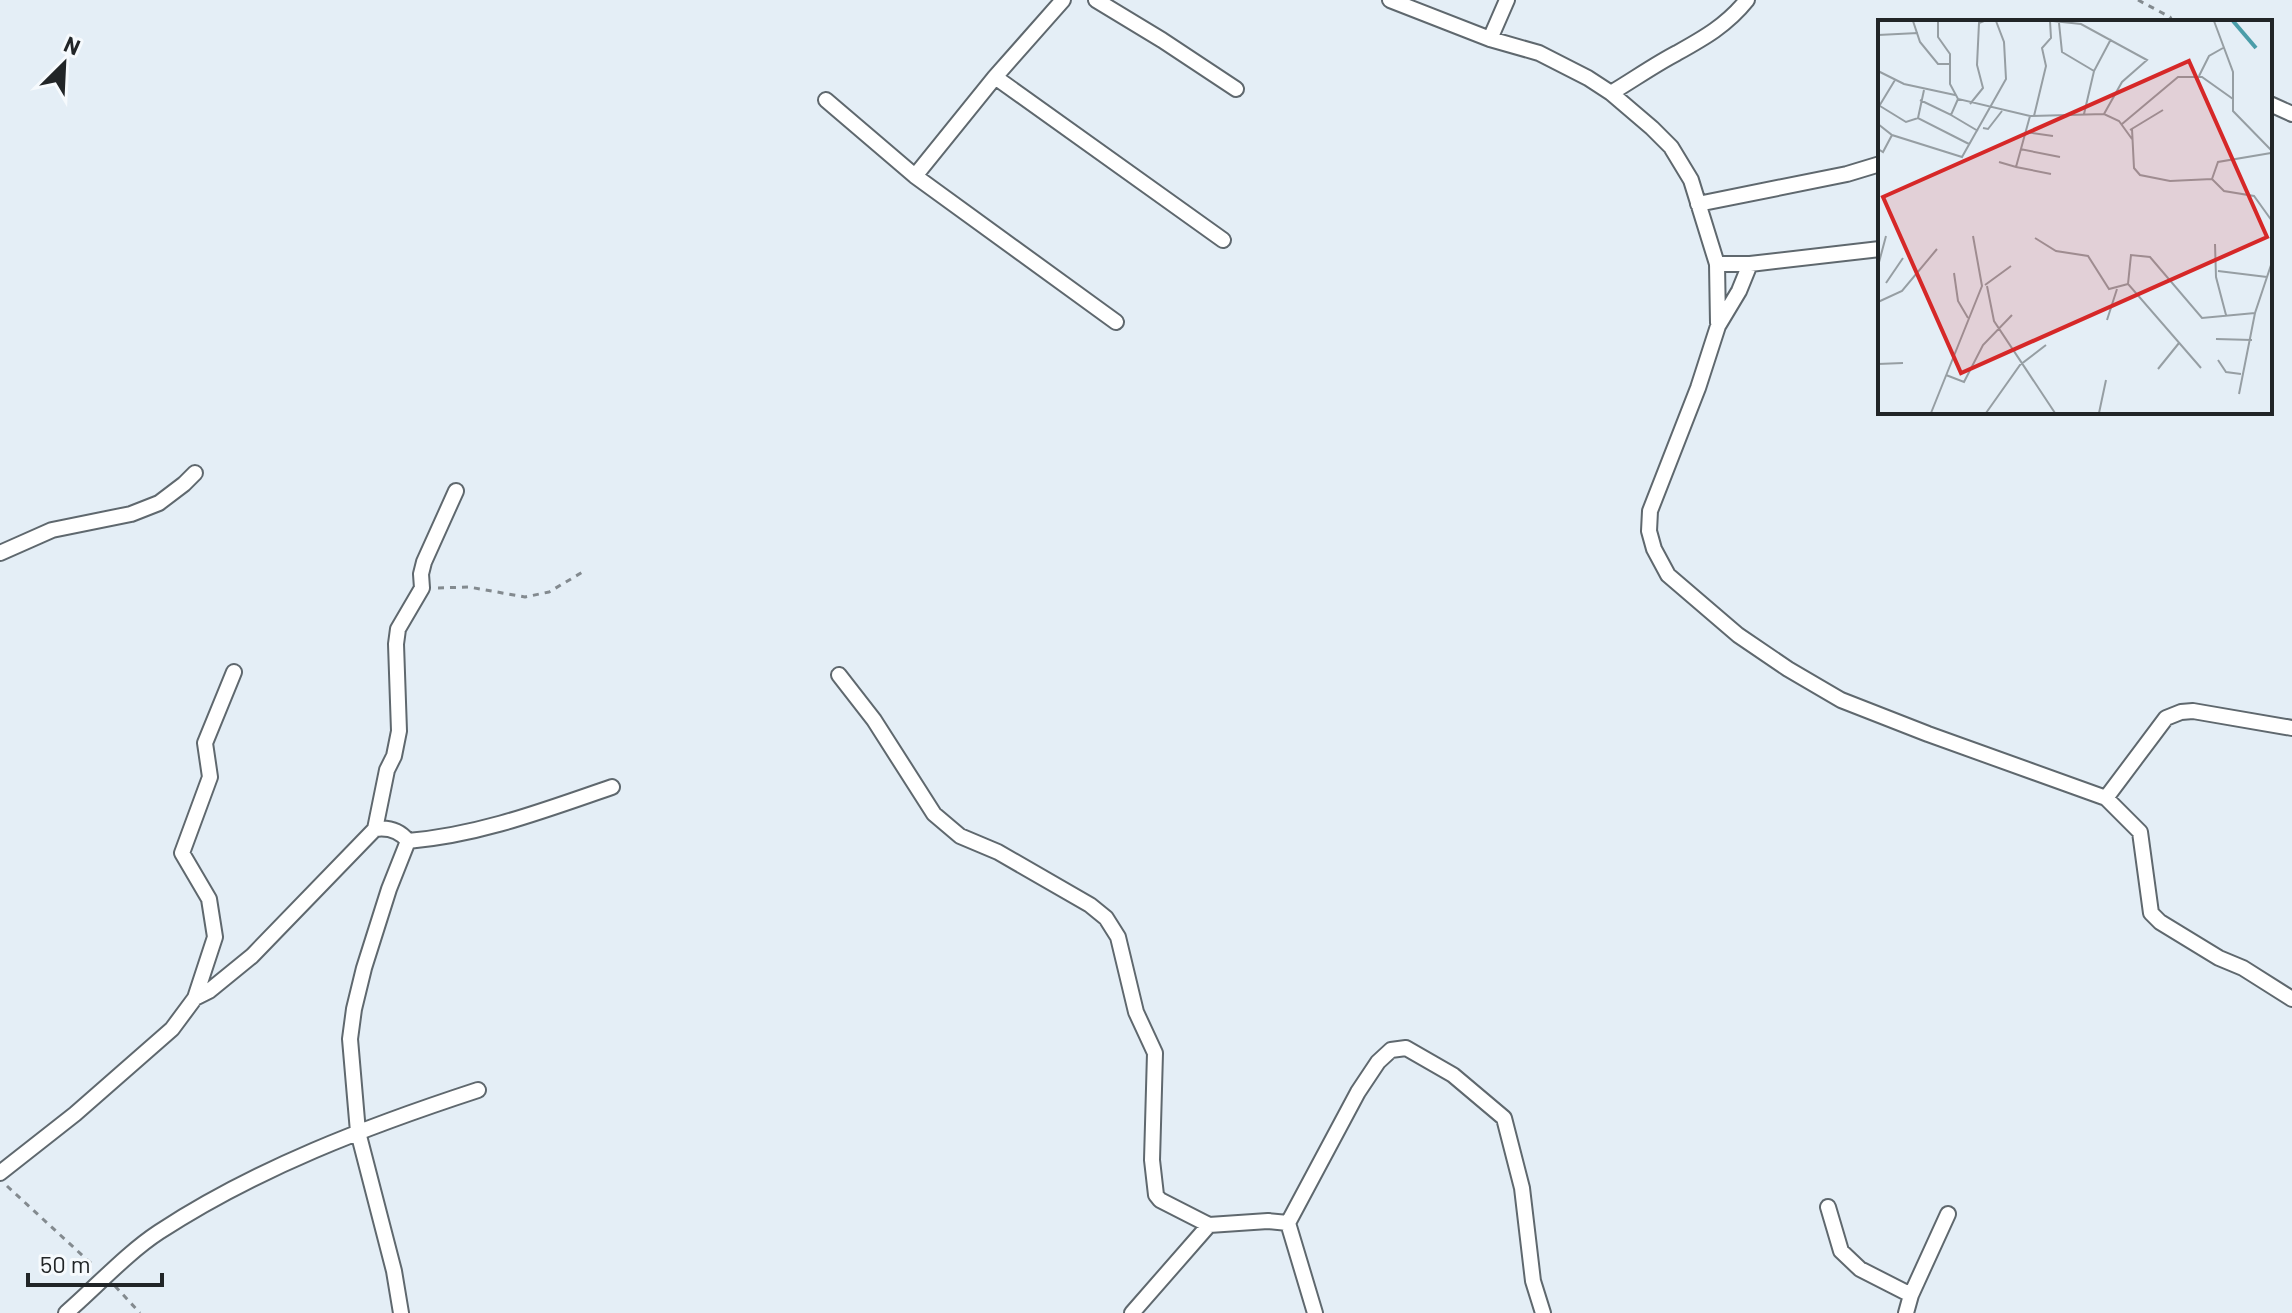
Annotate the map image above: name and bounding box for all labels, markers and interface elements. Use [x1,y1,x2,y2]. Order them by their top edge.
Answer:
inset map [1878,20,2272,414]
north arrow [24,24,104,104]
text: N [61,30,85,60]
scale bar [28,1237,162,1287]
text: 50 m [40,1249,91,1278]

